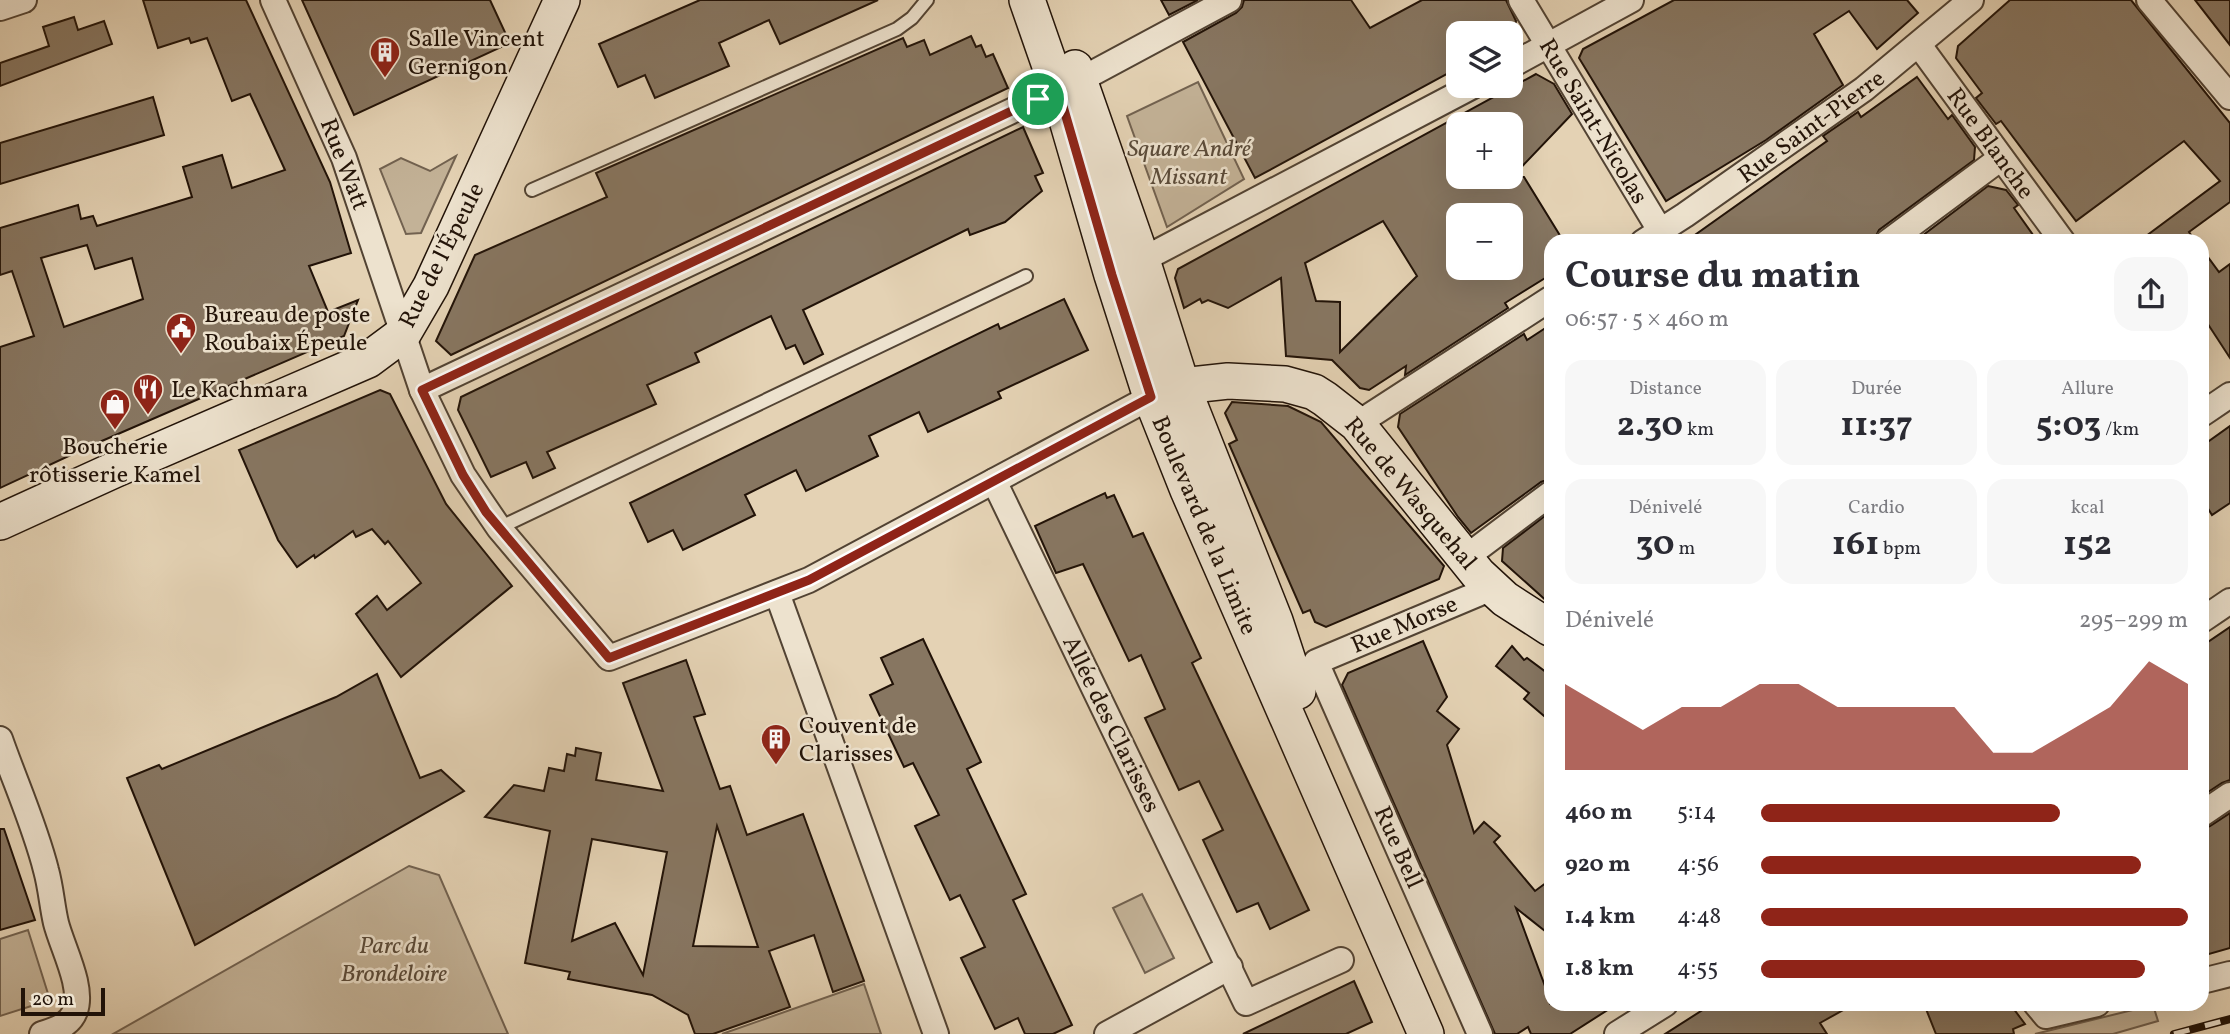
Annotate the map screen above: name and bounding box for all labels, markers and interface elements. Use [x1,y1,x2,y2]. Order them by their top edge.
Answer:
map controls [1446,21,1523,280]
button: layers [1446,21,1523,98]
place label: Salle Vincent Gernigon [408,23,545,85]
street label: Rue Saint-Nicolas [1529,33,1655,211]
building icon: Salle Vincent Gernigon [368,35,402,79]
street label: Rue Saint-Pierre [1732,63,1893,193]
pin [1008,69,1068,129]
icon: arrive [1019,80,1057,118]
street label: Rue Blanche [1937,81,2041,207]
button: + [1446,112,1523,189]
street label: Rue Watt [310,114,376,216]
park label: Square André Missant [1127,133,1252,195]
street label: Rue de l'Épeule [392,177,494,335]
button: − [1446,203,1523,280]
text: Course du matin [1565,251,1861,304]
button: share [2114,257,2188,331]
place label: Bureau de poste Roubaix Épeule [204,299,370,361]
text: 06:57 · 5 × 460 m [1565,304,1729,336]
public building icon: Bureau de poste Roubaix Épeule [164,311,198,355]
restaurant icon: Le Kachmara [131,372,165,416]
place label: Le Kachmara [171,374,308,408]
text: Distance [1629,376,1702,402]
text: Durée [1851,376,1902,402]
text: Allure [2061,376,2114,402]
shop icon: Boucherie rôtisserie Kamel [98,387,132,431]
text: 2.30 [1617,402,1683,450]
text: 11:37 [1840,402,1913,450]
text: 5:03 [2036,402,2101,450]
street label: Rue de Wasquehal [1335,410,1484,578]
street label: Boulevard de la Limite [1142,411,1265,641]
text: km [1683,417,1714,443]
text: /km [2101,417,2139,443]
place label: Boucherie rôtisserie Kamel [29,431,201,493]
text: Dénivelé [1629,495,1702,521]
text: Cardio [1848,495,1905,521]
text: kcal [2071,495,2104,521]
text: 30 [1636,521,1675,569]
text: 161 [1832,521,1879,569]
text: 152 [2063,521,2112,569]
text: m [1675,536,1695,562]
text: bpm [1879,536,1921,562]
street label: Rue Morse [1346,588,1463,663]
text: Dénivelé [1565,605,1654,637]
text: 295–299 m [2079,605,2188,637]
street label: Allée des Clarisses [1053,631,1168,819]
place label: Couvent de Clarisses [799,710,917,772]
building icon: Couvent de Clarisses [759,722,793,766]
text: 460 m [1565,797,1632,829]
text: 5:14 [1677,797,1716,829]
street label: Rue Bell [1364,801,1430,894]
text: 920 m [1565,849,1631,881]
text: 4:56 [1677,849,1719,881]
text: 1.4 km [1565,901,1636,933]
text: 4:48 [1677,901,1721,933]
park label: Parc du Brondeloire [341,930,447,992]
text: 1.8 km [1565,953,1634,985]
text: 4:55 [1677,953,1718,985]
scale bar [21,985,105,1017]
text: 20 m [32,987,74,1013]

